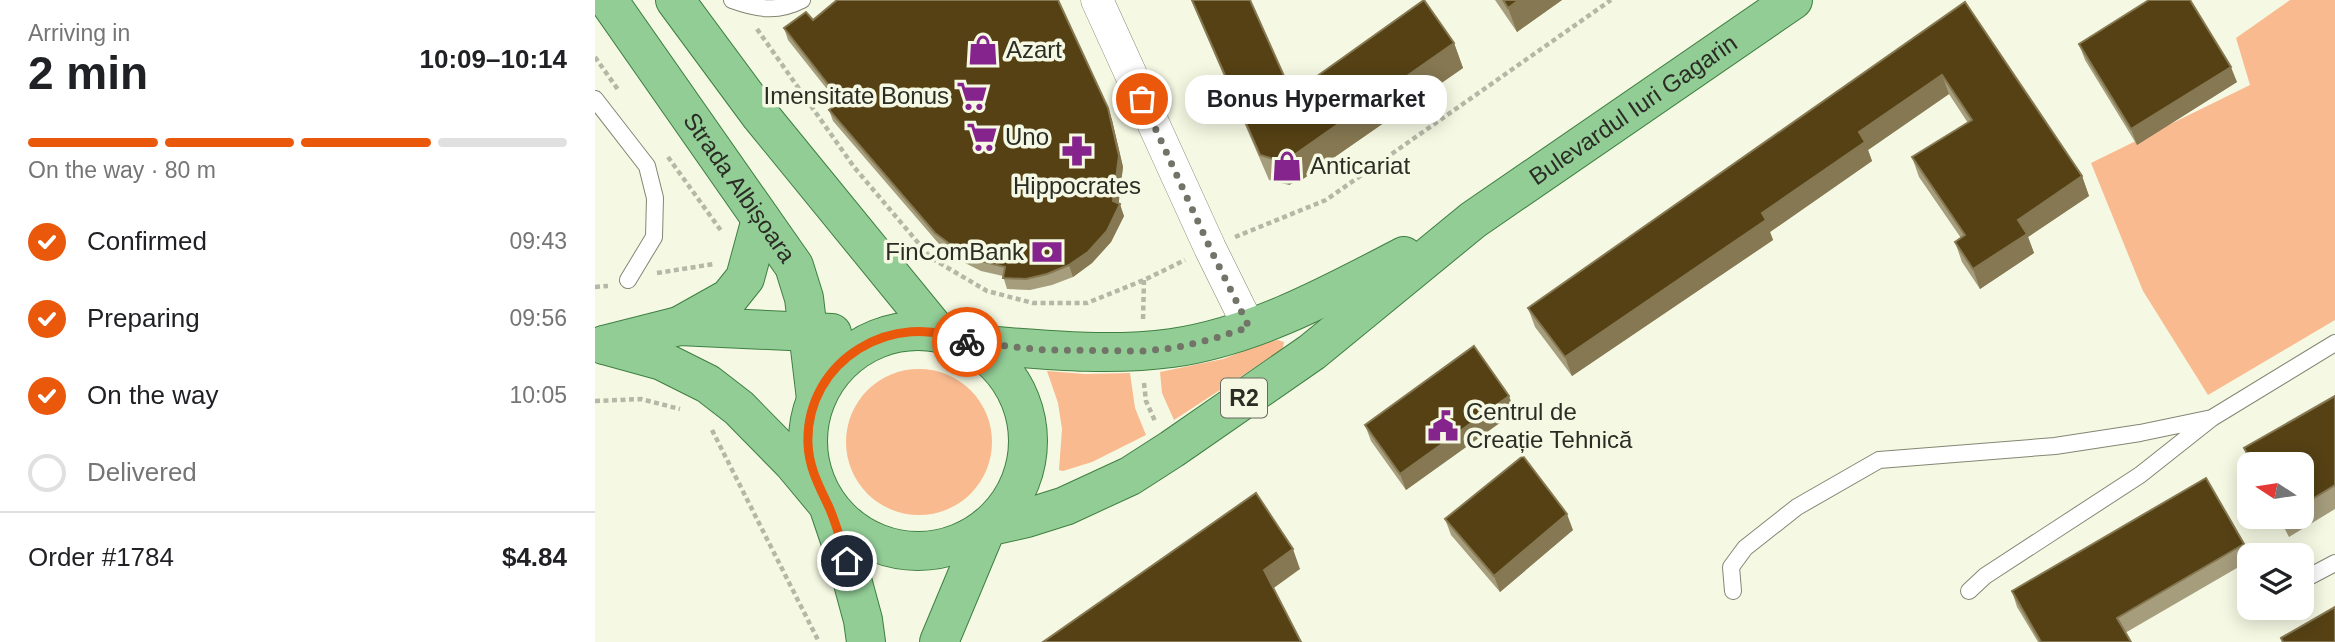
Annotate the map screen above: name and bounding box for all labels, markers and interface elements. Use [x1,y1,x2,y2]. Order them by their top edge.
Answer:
text: Arriving in [28,20,130,46]
street label: Bulevardul Iuri Gagarin [1524,29,1742,190]
shop icon: Azart [966,33,1000,67]
place label: Azart [1006,36,1062,63]
text: 10:09–10:14 [420,44,567,74]
text: 2 min [28,47,148,99]
pin [1112,69,1172,129]
callout: Bonus Hypermarket [1184,74,1447,124]
supermarket icon: Imensitate Bonus [955,79,989,113]
icon: bag [1123,80,1161,118]
place label: Imensitate Bonus [764,82,949,109]
text: Bonus Hypermarket [1207,86,1425,112]
street label: Strada Albișoara [678,107,802,268]
supermarket icon: Uno [965,120,999,154]
place label: Uno [1005,123,1049,150]
pharmacy icon: Hippocrates [1060,134,1094,168]
shop icon: Anticariat [1270,149,1304,183]
place label: Anticariat [1310,152,1410,179]
text: On the way · 80 m [28,157,216,183]
place label: Hippocrates [1013,172,1141,199]
icon: check [28,223,66,261]
text: Confirmed [87,226,207,256]
text: 09:43 [509,228,567,254]
bank icon: FinComBank [1030,235,1064,269]
place label: FinComBank [885,238,1025,265]
icon: check [28,300,66,338]
text: Preparing [87,303,200,333]
text: 09:56 [509,305,567,331]
courier [932,307,1002,377]
icon: bike [948,323,986,361]
icon: check [28,377,66,415]
road number: R2 [1221,378,1267,418]
text: On the way [87,380,219,410]
text: 10:05 [509,382,567,408]
place label: Centrul de Creație Tehnică [1466,398,1633,453]
public building icon: Centrul de Creație Tehnică [1426,409,1460,443]
north arrow [2237,452,2313,528]
map controls [2237,452,2314,620]
text: Delivered [87,457,197,487]
pin [817,531,877,591]
text: Order #1784 [28,542,174,572]
text: $4.84 [502,542,567,572]
icon: home [828,542,866,580]
button: layers [2237,543,2314,620]

